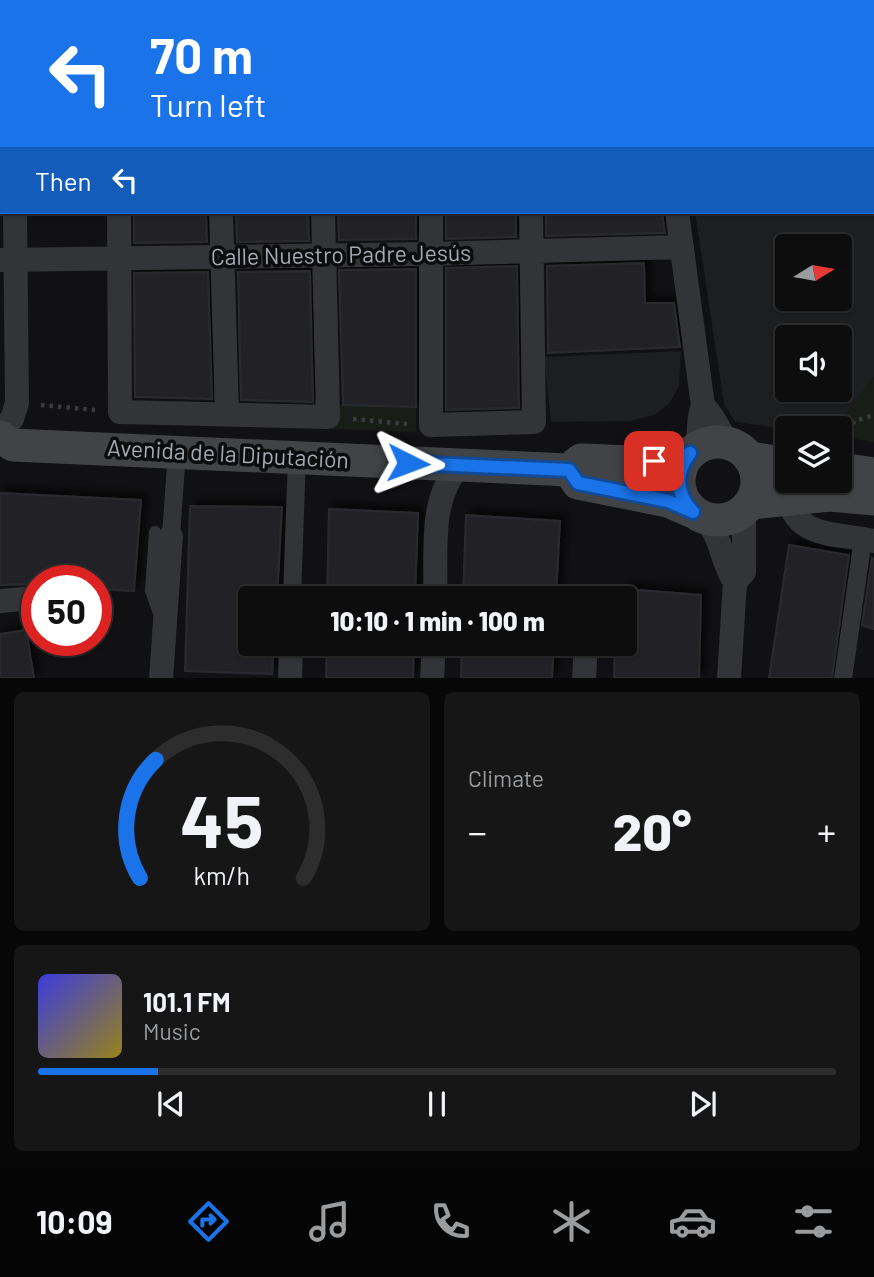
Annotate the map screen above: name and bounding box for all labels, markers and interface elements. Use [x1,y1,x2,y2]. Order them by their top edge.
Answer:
text: 70 m [150,25,253,84]
icon: left [35,28,126,119]
text: Turn left [150,85,267,123]
icon: left [106,161,144,199]
text: Then [35,165,92,196]
north arrow [775,234,852,312]
map controls [775,234,852,493]
street label: Calle Nuestro Padre Jesús [210,238,471,270]
button: sound [775,325,852,402]
button: layers [775,416,852,493]
position arrow [371,426,445,500]
pin [624,431,684,491]
street label: Avenida de la Diputación [106,433,350,473]
icon: arrive [635,442,673,480]
speed limit sign: 50 [21,565,112,656]
text: 10:10 · 1 min · 100 m [330,605,545,636]
text: Climate [468,764,544,792]
text: 45 [180,775,264,863]
text: 20° [613,799,691,861]
text: − [468,808,487,854]
text: + [817,808,836,854]
text: km/h [194,859,250,889]
text: 101.1 FM [143,986,231,1017]
text: Music [143,1017,201,1045]
icon: previous [152,1085,190,1123]
icon: pause [418,1085,456,1123]
icon: next [684,1085,722,1123]
icon: directions [184,1197,233,1246]
icon: music [305,1197,354,1246]
icon: phone [426,1197,475,1246]
icon: climate [547,1197,596,1246]
icon: car [668,1197,717,1246]
icon: filters [789,1197,838,1246]
text: 10:09 [36,1202,112,1240]

